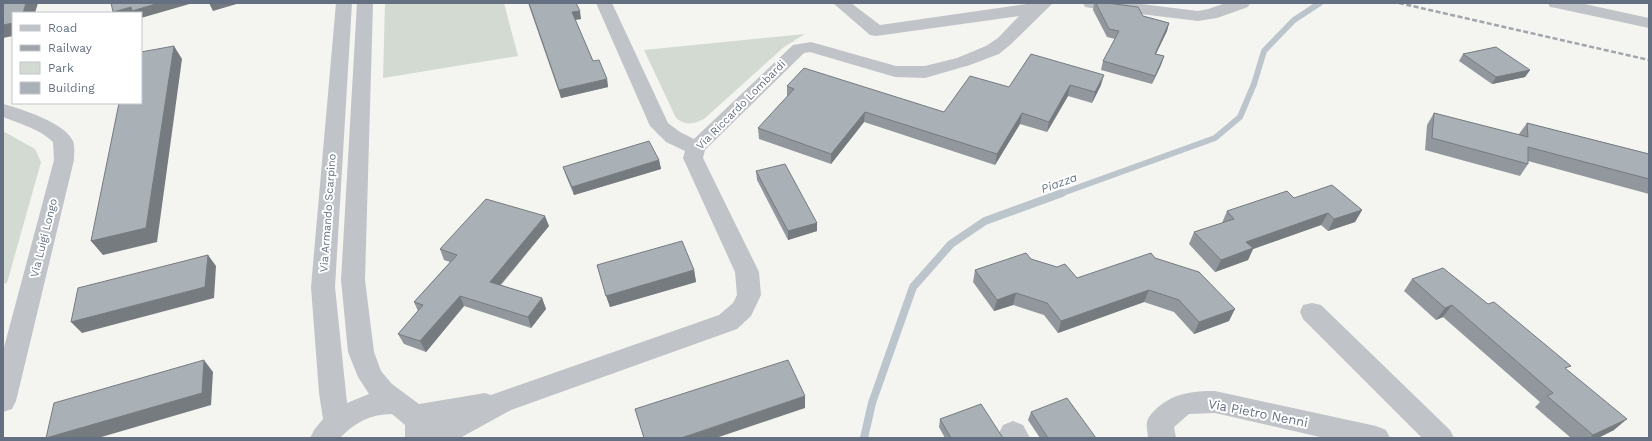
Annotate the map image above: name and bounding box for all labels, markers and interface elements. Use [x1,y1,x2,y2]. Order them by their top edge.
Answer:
legend [12,12,142,104]
text: Road [48,21,77,35]
text: Railway [48,41,93,55]
street label: Via Riccardo Lombardi [694,58,788,152]
text: Park [48,61,74,75]
text: Building [48,81,95,95]
street label: Via Armando Scarpino [317,153,339,273]
water label: Piazza [1039,170,1079,196]
street label: Via Luigi Longo [28,197,60,279]
street label: Via Pietro Nenni [1207,396,1309,430]

